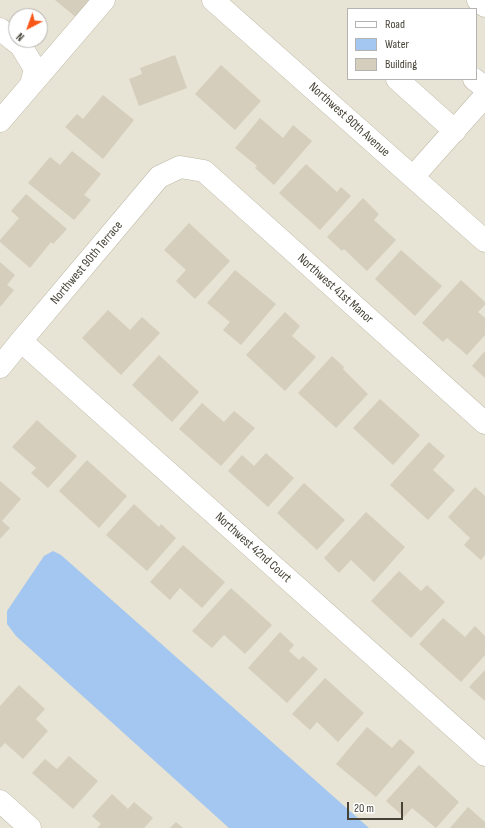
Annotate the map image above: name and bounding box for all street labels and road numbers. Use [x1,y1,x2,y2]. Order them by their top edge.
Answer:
street label: Northwest 90th Avenue [305,80,393,160]
street label: Northwest 90th Terrace [48,218,126,308]
street label: Northwest 41st Manor [294,251,376,327]
street label: Northwest 42nd Court [212,510,294,586]

